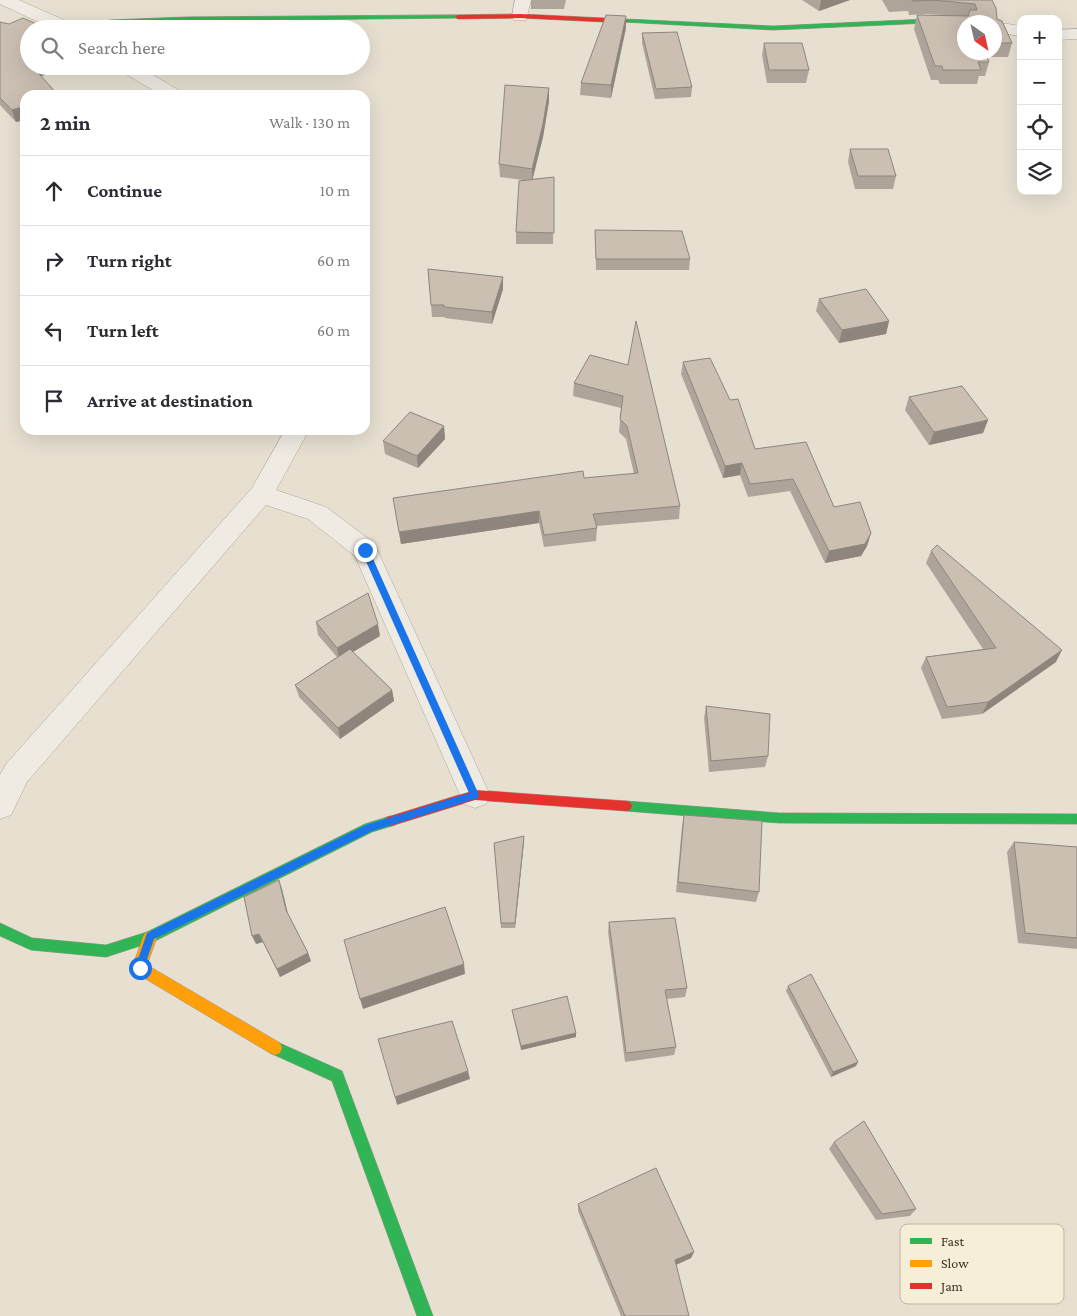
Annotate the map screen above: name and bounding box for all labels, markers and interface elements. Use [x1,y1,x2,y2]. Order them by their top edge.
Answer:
north arrow [957,15,1002,60]
map controls [1017,15,1062,195]
button: + [1017,15,1062,60]
search box [20,20,370,75]
icon: search [38,34,66,62]
text: Search here [78,37,165,58]
button: − [1017,60,1062,105]
button: locate [1017,105,1062,150]
text: 2 min [40,111,91,135]
text: Walk · 130 m [269,114,350,131]
button: layers [1017,150,1062,195]
icon: ahead [40,177,68,205]
text: Continue [87,180,162,201]
text: 10 m [320,182,350,199]
icon: right [40,247,68,275]
text: Turn right [87,250,172,271]
text: 60 m [317,252,350,269]
icon: left [40,317,68,345]
text: Turn left [87,320,159,341]
text: 60 m [317,322,350,339]
icon: arrive [40,387,68,415]
text: Arrive at destination [87,390,253,411]
route end [354,539,377,562]
route start [129,957,152,980]
legend [900,1224,1064,1304]
text: Fast [941,1233,965,1249]
text: Slow [941,1255,969,1271]
text: Jam [939,1278,963,1294]

